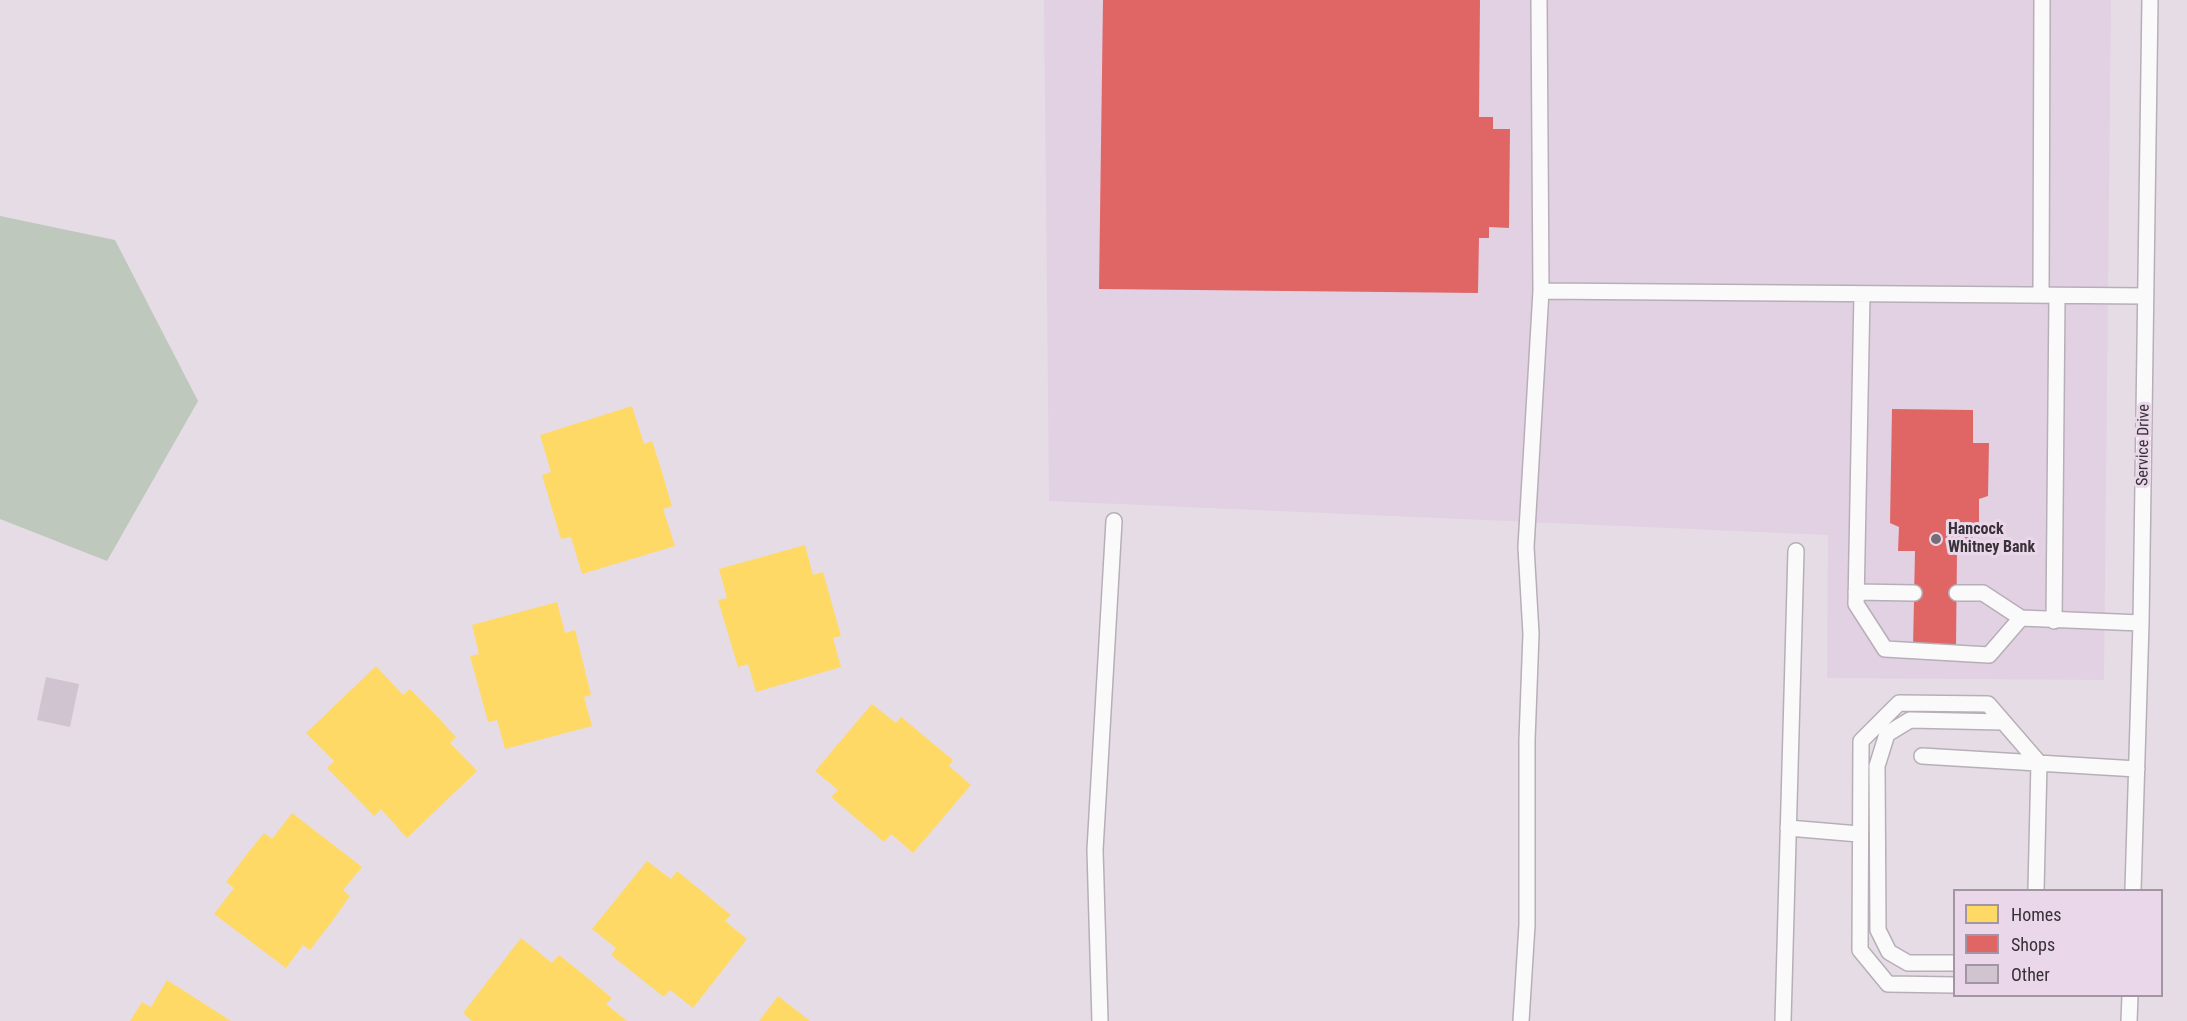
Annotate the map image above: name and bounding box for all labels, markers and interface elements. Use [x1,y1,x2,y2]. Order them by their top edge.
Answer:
street label: Service Drive [2134,404,2154,486]
place label: Hancock Whitney Bank [1948,520,2035,558]
marker: Hancock Whitney Bank [1929,532,1943,546]
legend [1953,889,2163,997]
text: Homes [2011,904,2061,925]
text: Shops [2011,934,2055,955]
text: Other [2011,964,2050,985]

